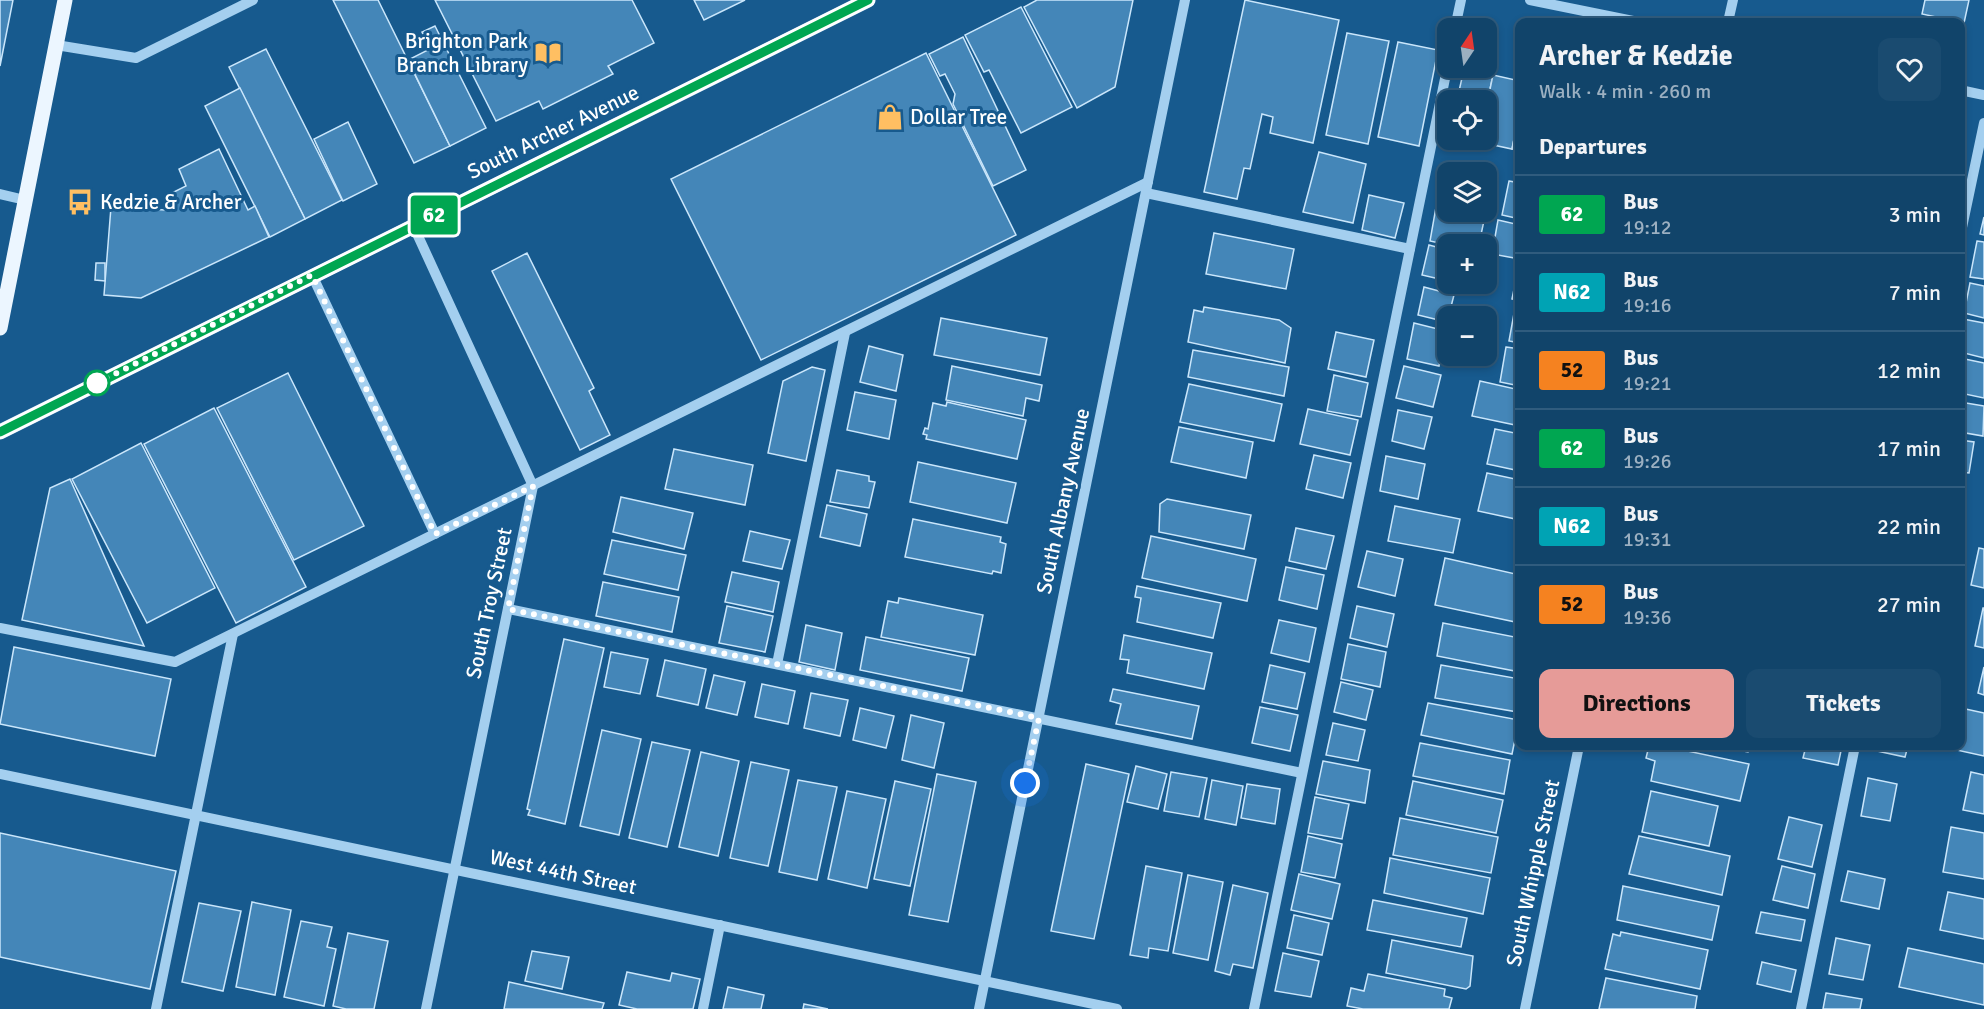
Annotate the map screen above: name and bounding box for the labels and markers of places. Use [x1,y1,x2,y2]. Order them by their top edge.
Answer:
place label: Brighton Park Branch Library [396,28,528,78]
library icon: Brighton Park Branch Library [533,38,563,68]
shop icon: Dollar Tree [875,102,905,132]
place label: Dollar Tree [910,104,1007,130]
bus stop icon: Kedzie & Archer [65,187,95,217]
place label: Kedzie & Archer [100,189,242,215]
unlabelled marker [84,370,110,396]

